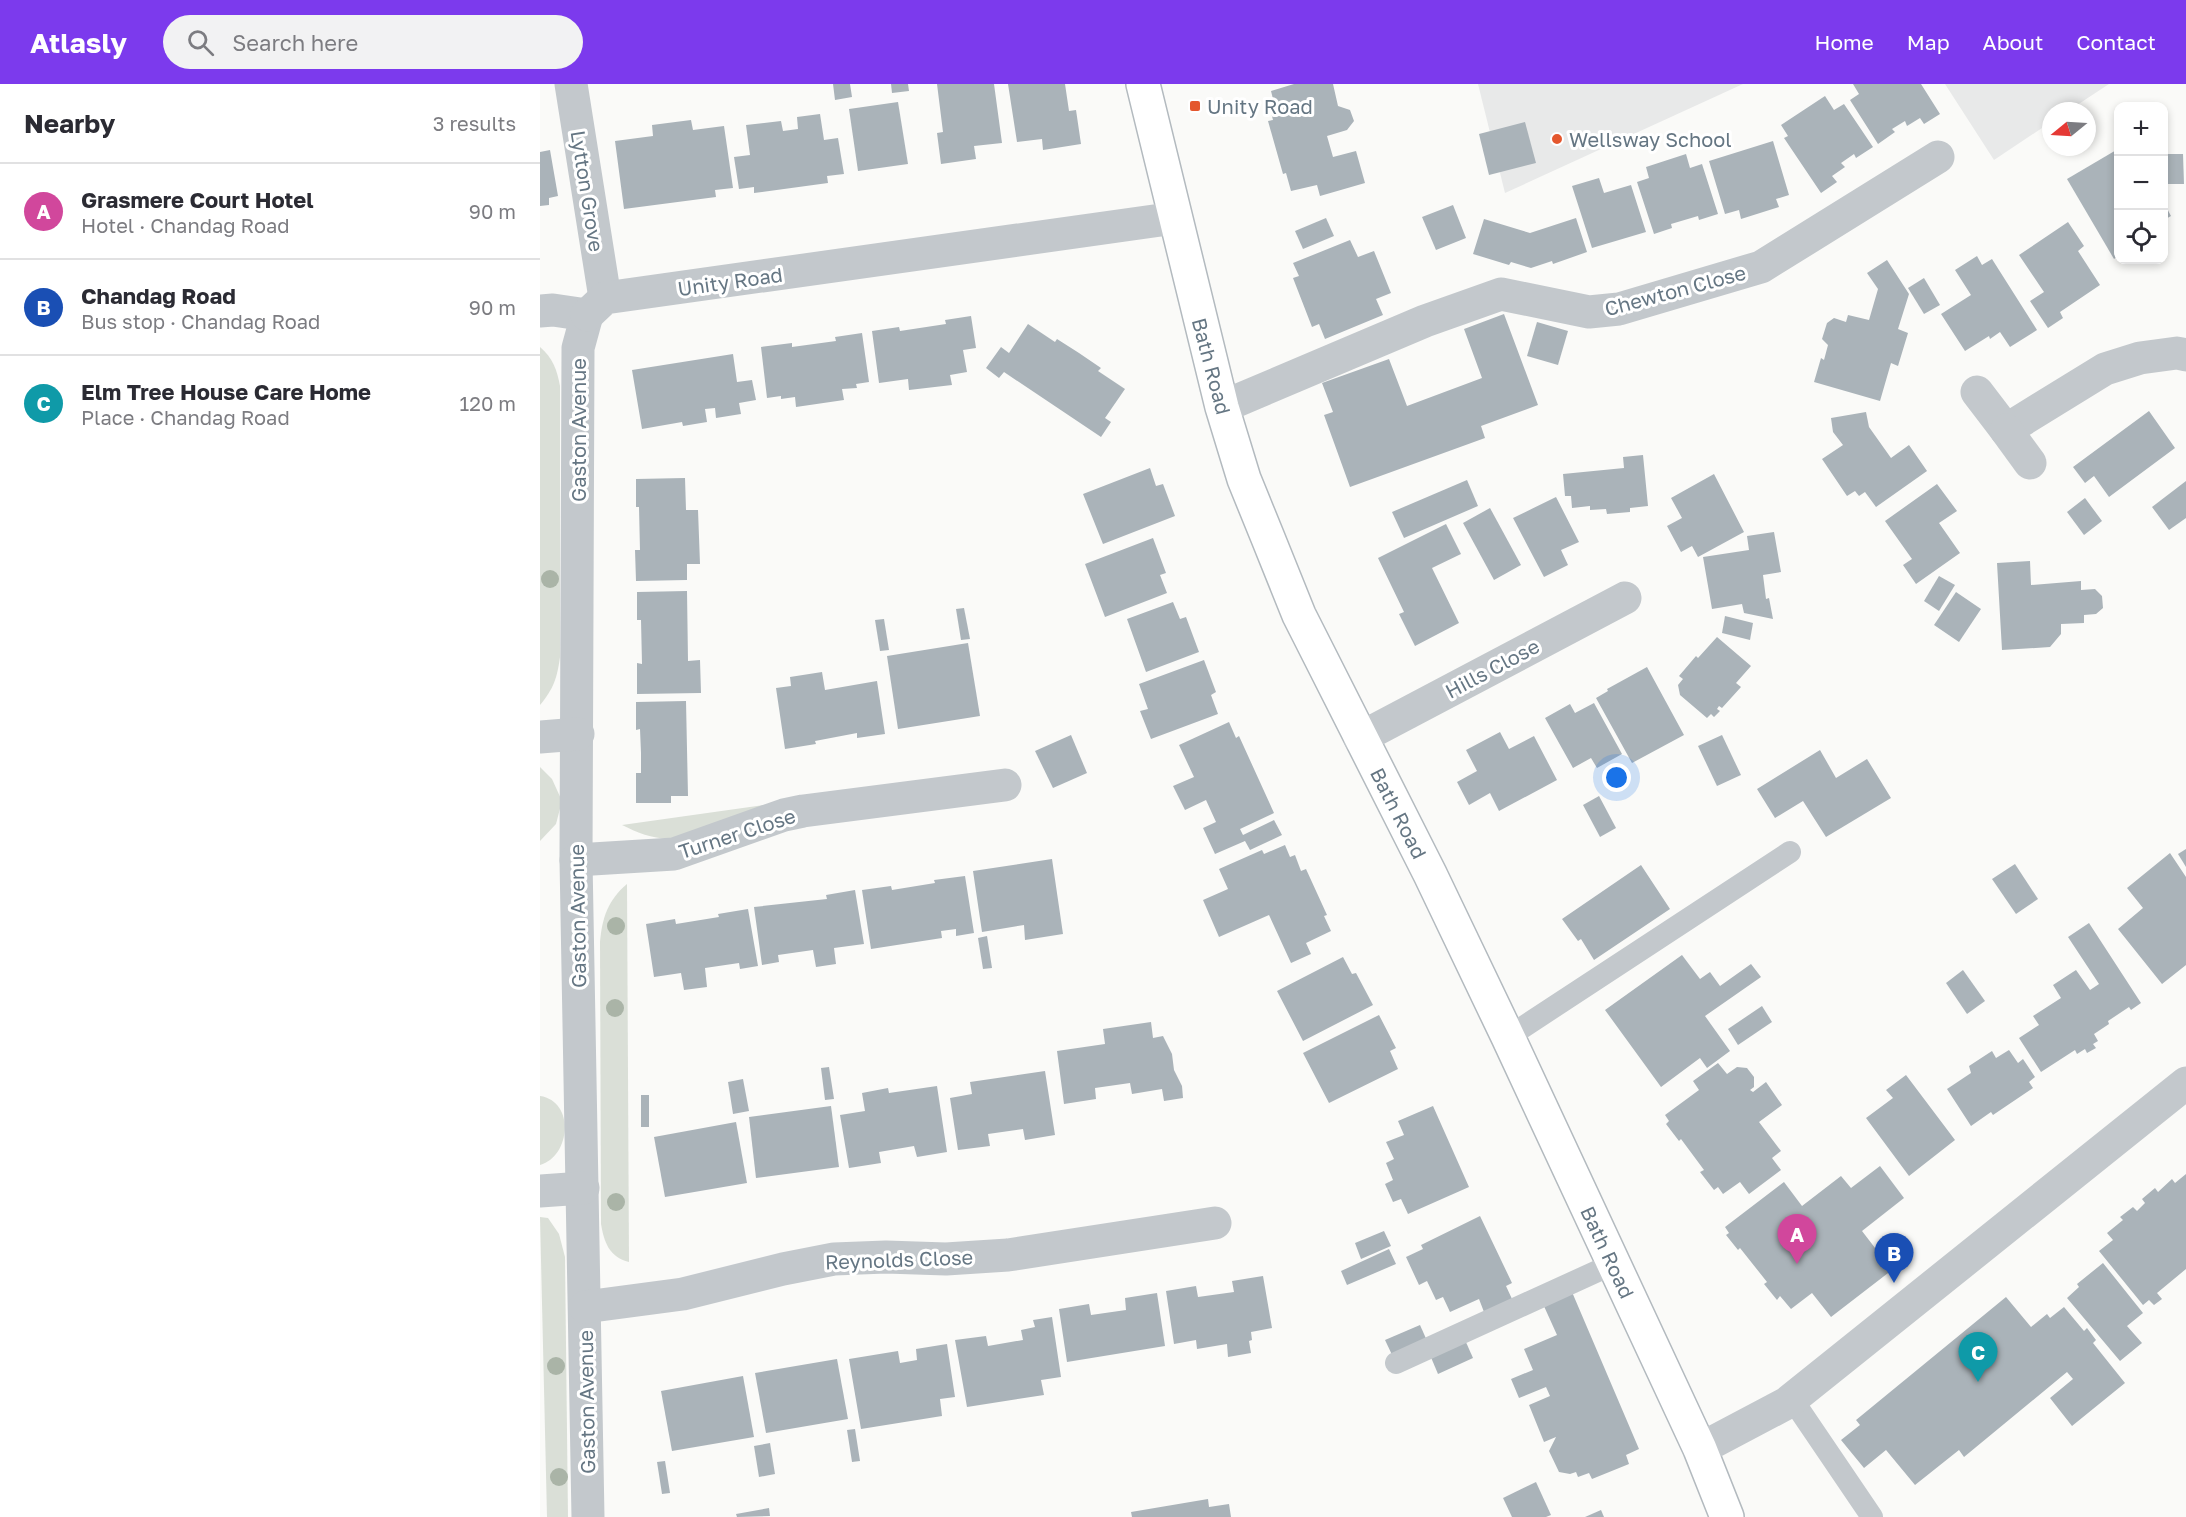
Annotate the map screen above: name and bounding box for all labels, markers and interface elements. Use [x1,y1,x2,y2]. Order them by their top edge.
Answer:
search box [163,15,583,69]
text: Atlasly [30,26,127,59]
icon: search [184,26,217,59]
text: Search here [232,29,358,56]
text: Home [1814,29,1874,55]
text: Map [1907,29,1950,55]
text: About [1983,29,2043,55]
text: Contact [2076,29,2156,55]
place label: Unity Road [1207,94,1313,118]
marker: Unity Road [1188,99,1202,113]
north arrow [2042,102,2096,156]
map controls [2114,102,2168,264]
button: + [2114,102,2168,156]
text: Nearby [24,108,115,139]
text: 3 results [433,111,516,135]
place label: Wellsway School [1569,127,1732,151]
street label: Lytton Grove [567,129,609,253]
marker: Wellsway School [1550,132,1564,146]
button: − [2114,156,2168,210]
text: Grasmere Court Hotel [81,186,314,213]
text: A [36,199,51,223]
text: 90 m [469,199,516,223]
button: locate [2114,210,2168,264]
text: Hotel · Chandag Road [81,213,290,237]
street label: Chewton Close [1602,260,1748,320]
street label: Unity Road [676,262,784,300]
text: Chandag Road [81,282,236,309]
text: B [36,295,51,319]
text: 90 m [469,295,516,319]
text: Bus stop · Chandag Road [81,309,320,333]
street label: Bath Road [1188,315,1236,417]
street label: Gaston Avenue [566,358,590,502]
text: Elm Tree House Care Home [81,378,371,405]
text: C [36,391,51,415]
text: 120 m [460,391,516,415]
text: Place · Chandag Road [81,405,290,429]
street label: Hills Close [1441,633,1543,703]
your location [1602,763,1631,792]
street label: Bath Road [1366,764,1432,862]
street label: Turner Close [676,803,798,863]
street label: Gaston Avenue [564,844,590,988]
street label: Bath Road [1576,1202,1640,1302]
pin: A [1778,1214,1816,1264]
pin: B [1874,1234,1914,1283]
street label: Reynolds Close [825,1244,973,1274]
street label: Gaston Avenue [573,1330,599,1474]
pin: C [1958,1332,1998,1382]

